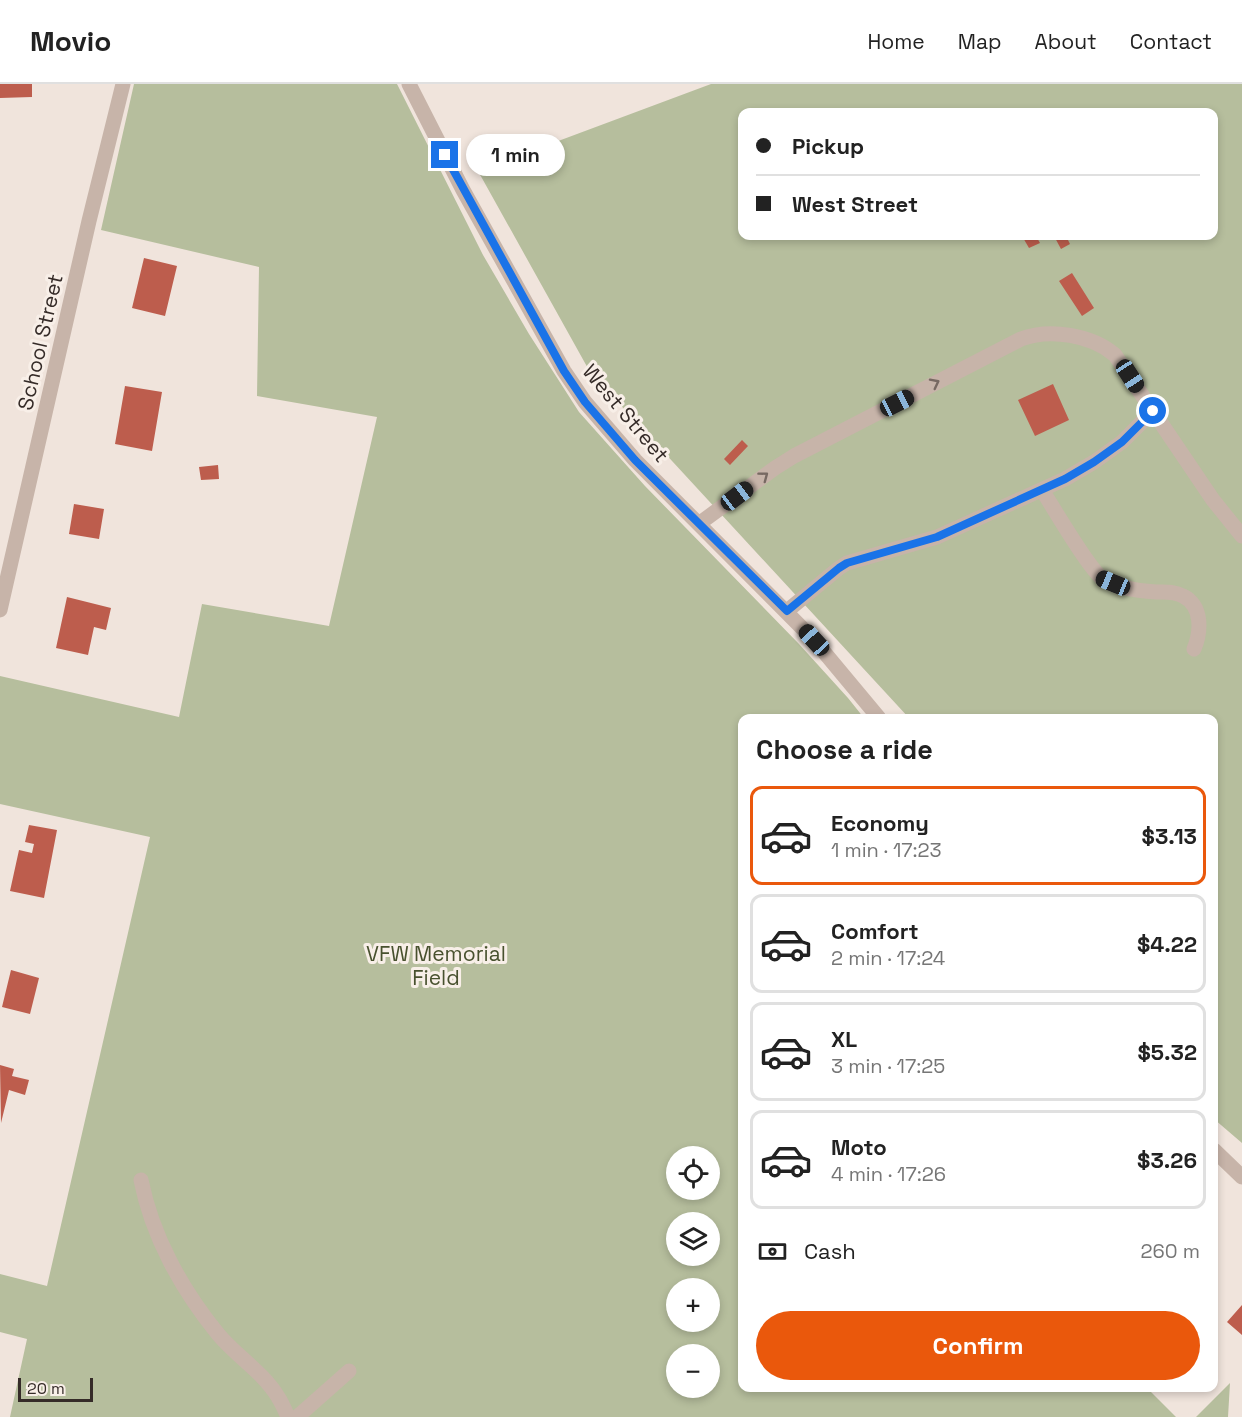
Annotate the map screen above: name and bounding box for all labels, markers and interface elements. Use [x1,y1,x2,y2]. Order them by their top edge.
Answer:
text: Movio [30,23,111,59]
text: Home [867,28,925,55]
text: Map [958,28,1002,55]
text: About [1035,28,1097,55]
text: Contact [1130,28,1212,55]
text: Pickup [792,132,864,160]
callout: 1 min [466,134,565,176]
route end [431,141,458,168]
text: 1 min [491,142,540,168]
text: West Street [792,190,918,218]
street label: School Street [11,271,69,413]
car [1113,356,1147,396]
street label: West Street [577,358,675,468]
one-way arrow [929,379,939,390]
car [877,387,917,419]
route start [1139,397,1166,424]
one-way arrow [757,472,768,483]
car [717,478,757,514]
car [1093,568,1133,598]
car [795,621,833,659]
text: Choose a ride [756,732,933,767]
icon: car [759,809,813,863]
text: Economy [831,809,929,837]
text: $3.13 [1142,822,1197,850]
text: 1 min · 17:23 [831,837,942,863]
icon: car [759,917,813,971]
text: Comfort [831,917,919,945]
text: $4.22 [1137,930,1197,958]
park label: VFW Memorial Field [366,940,506,991]
text: 2 min · 17:24 [831,945,945,971]
icon: car [759,1025,813,1079]
text: XL [831,1025,857,1053]
text: $5.32 [1137,1038,1197,1066]
text: 3 min · 17:25 [831,1053,945,1079]
icon: car [759,1133,813,1187]
text: Moto [831,1133,887,1161]
map controls [666,1146,720,1398]
button: locate [666,1146,720,1200]
text: $3.26 [1137,1146,1197,1174]
text: 4 min · 17:26 [831,1161,946,1187]
button: layers [666,1212,720,1266]
icon: cash [756,1235,789,1268]
text: Cash [804,1237,856,1265]
text: 260 m [1141,1238,1200,1264]
button: + [666,1278,720,1332]
button: Confirm [756,1311,1200,1380]
button: − [666,1344,720,1398]
scale bar [18,1375,93,1402]
text: 20 m [27,1378,65,1399]

